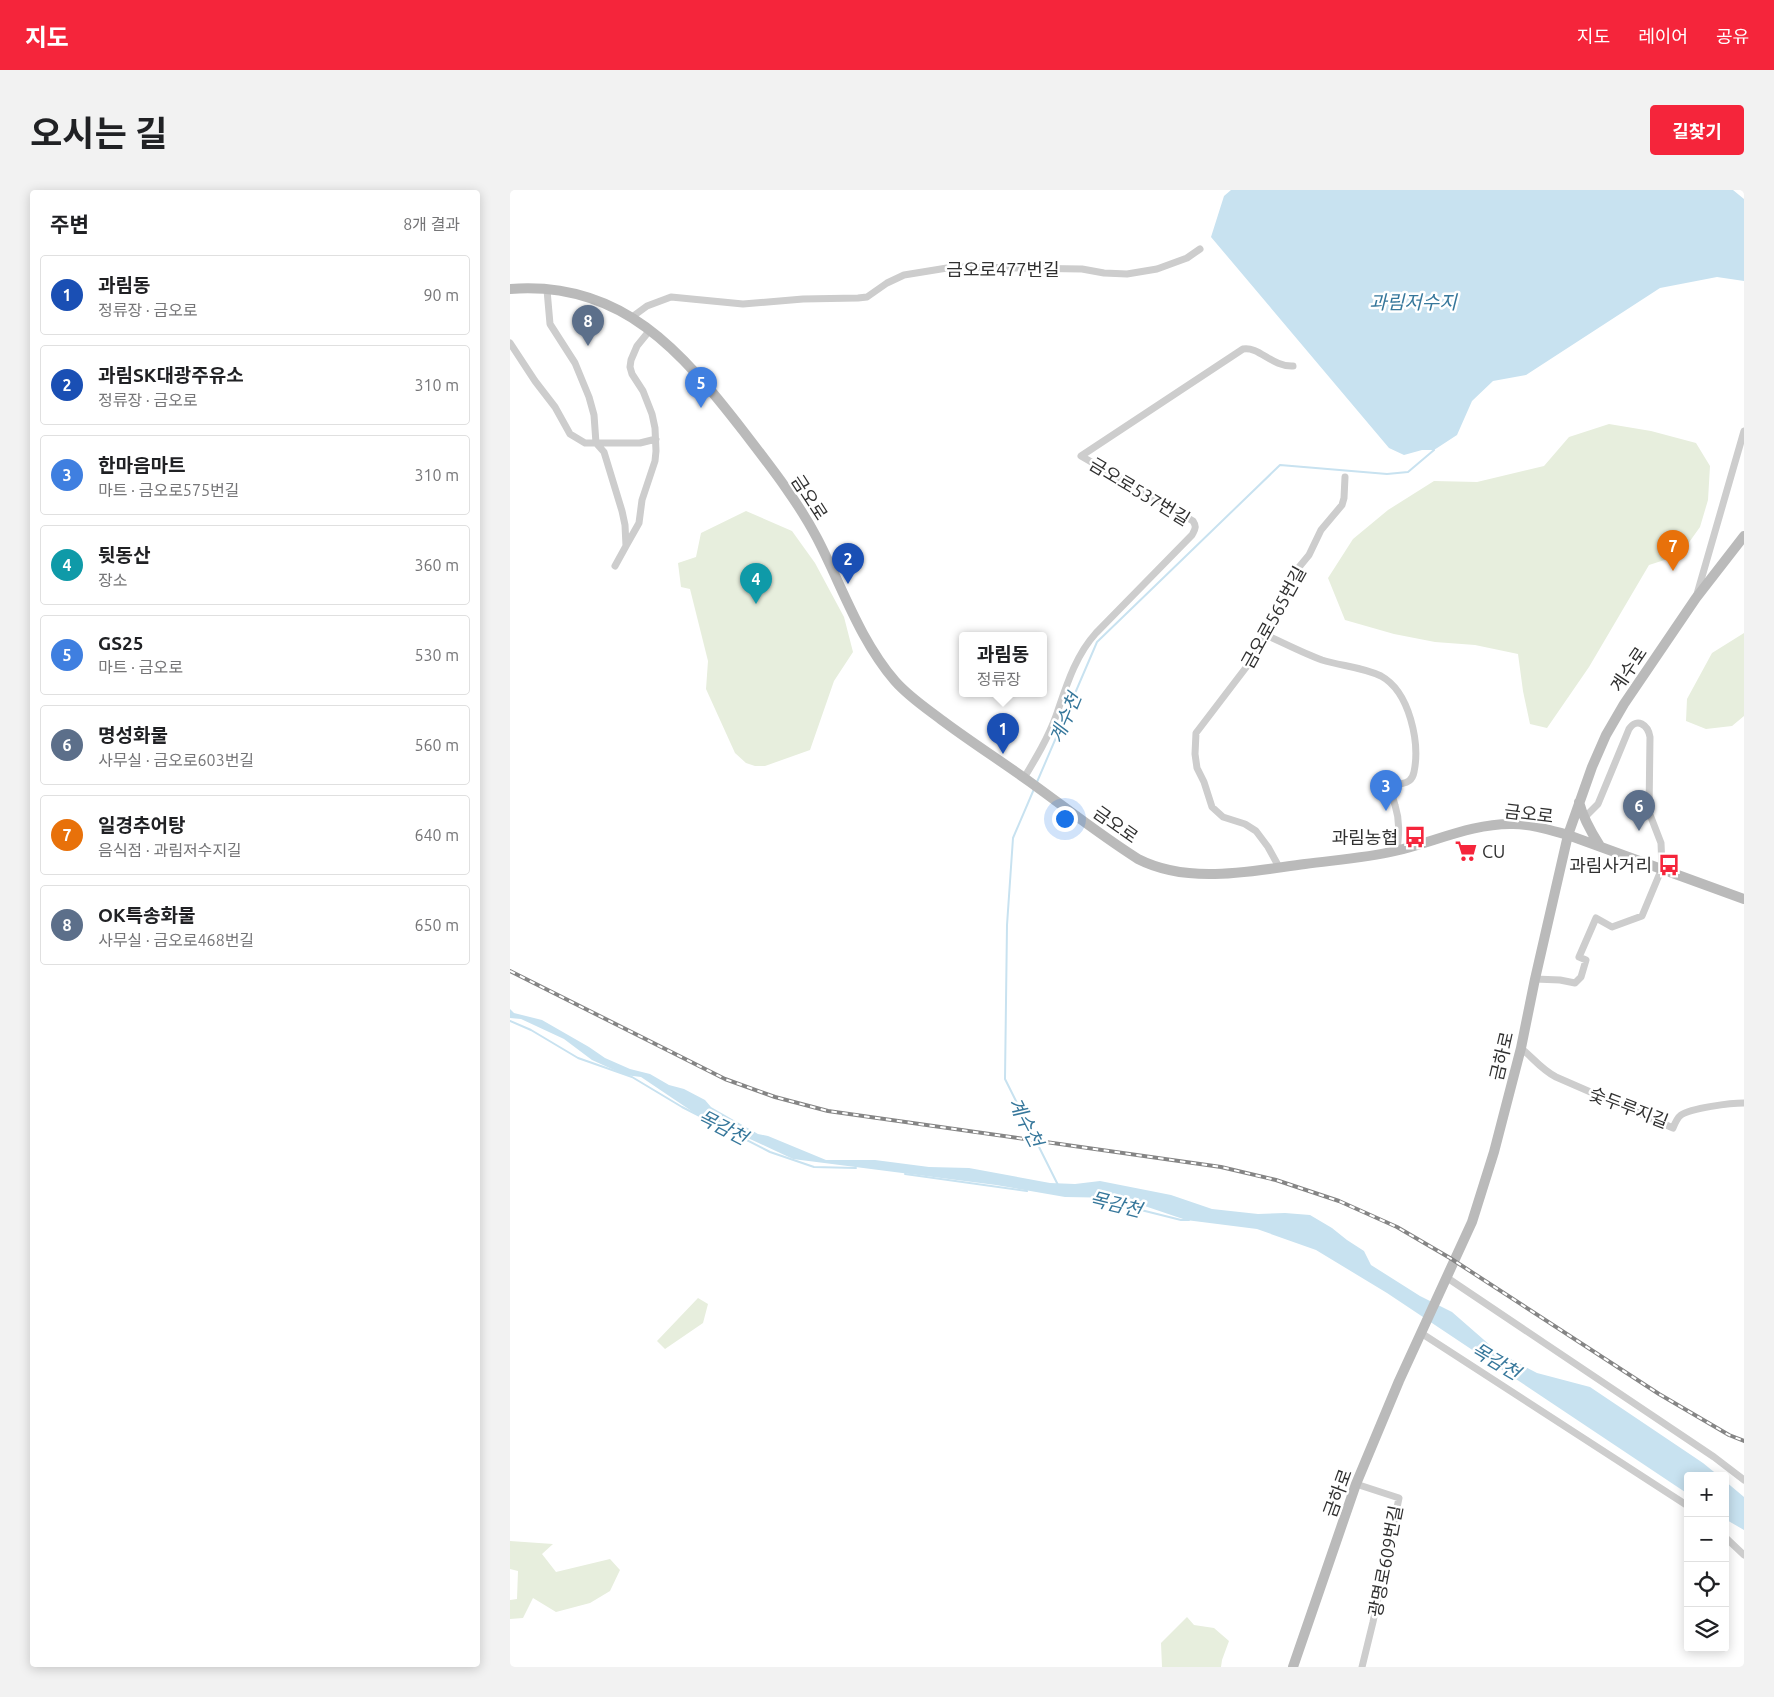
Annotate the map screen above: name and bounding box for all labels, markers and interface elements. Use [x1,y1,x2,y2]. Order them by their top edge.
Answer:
text: 지도 [25,24,69,51]
text: 지도 [1577,26,1610,46]
text: 레이어 [1638,26,1688,46]
text: 공유 [1716,26,1749,46]
button: 길찾기 [1650,105,1744,155]
text: 오시는 길 [30,113,167,153]
text: 주변 [50,212,89,236]
text: 8개 결과 [403,215,460,233]
street label: 금오로477번길 [946,259,1060,279]
text: 과림동 [98,274,150,296]
text: 1 [62,286,72,304]
text: 90 m [423,286,459,304]
water label: 과림저수지 [1369,291,1458,313]
text: 정류장 · 금오로 [98,301,198,319]
pin: 8 [572,305,604,346]
text: 과림SK대광주유소 [98,364,244,386]
pin: 5 [685,367,717,408]
text: 2 [62,376,72,394]
text: 310 m [414,376,459,394]
text: 정류장 · 금오로 [98,391,198,409]
street label: 금오로537번길 [1086,453,1194,529]
text: 한마음마트 [98,454,185,476]
text: 3 [62,466,72,484]
text: 310 m [414,466,459,484]
street label: 금오로 [788,471,832,523]
text: 마트 · 금오로575번길 [98,481,239,499]
pin: 7 [1657,530,1689,571]
pin: 2 [832,543,864,584]
text: 뒷동산 [98,544,150,566]
text: 4 [62,556,72,574]
text: 360 m [414,556,459,574]
pin: 4 [740,563,772,604]
street label: 금오로565번길 [1237,563,1309,671]
text: 장소 [98,571,127,589]
text: GS25 [98,632,143,654]
popup [959,632,1047,697]
text: 과림동 [977,643,1029,665]
street label: 계수로 [1606,643,1650,695]
text: 5 [62,646,72,664]
text: 530 m [414,646,459,664]
text: 마트 · 금오로 [98,658,183,676]
text: 정류장 [977,670,1021,688]
water label: 계수천 [1045,688,1086,746]
pin: 1 [987,713,1019,754]
text: 명성화물 [98,724,168,746]
text: 6 [62,736,72,754]
text: 560 m [414,736,459,754]
text: 사무실 · 금오로603번길 [98,751,254,769]
pin: 3 [1370,770,1402,811]
pin: 6 [1623,790,1655,831]
street label: 금오로 [1503,800,1555,826]
street label: 금오로 [1090,802,1142,846]
your location [1052,806,1078,832]
text: 일경추어탕 [98,814,185,836]
bus stop icon: 과림농협 [1402,824,1428,850]
text: 7 [62,826,72,844]
text: 640 m [414,826,459,844]
place label: 과림농협 [1332,827,1398,847]
supermarket icon: CU [1453,838,1479,864]
text: 음식점 · 과림저수지길 [98,841,242,859]
place label: CU [1482,841,1505,861]
bus stop icon: 과림사거리 [1656,852,1682,878]
place label: 과림사거리 [1569,855,1652,875]
text: OK특송화물 [98,904,196,926]
text: 8 [62,916,72,934]
text: 650 m [414,916,459,934]
text: 사무실 · 금오로468번길 [98,931,254,949]
street label: 금하로 [1486,1030,1516,1082]
street label: 숯두루지길 [1587,1083,1671,1131]
water label: 계수천 [1004,1094,1048,1152]
water label: 목감천 [695,1105,753,1149]
water label: 목감천 [1088,1187,1146,1221]
water label: 목감천 [1468,1338,1525,1385]
street label: 금하로 [1319,1466,1355,1520]
map controls [1684,1472,1729,1652]
button: + [1684,1472,1729,1517]
street label: 광명로609번길 [1364,1503,1406,1619]
button: − [1684,1517,1729,1562]
button: locate [1684,1562,1729,1607]
button: layers [1684,1607,1729,1652]

